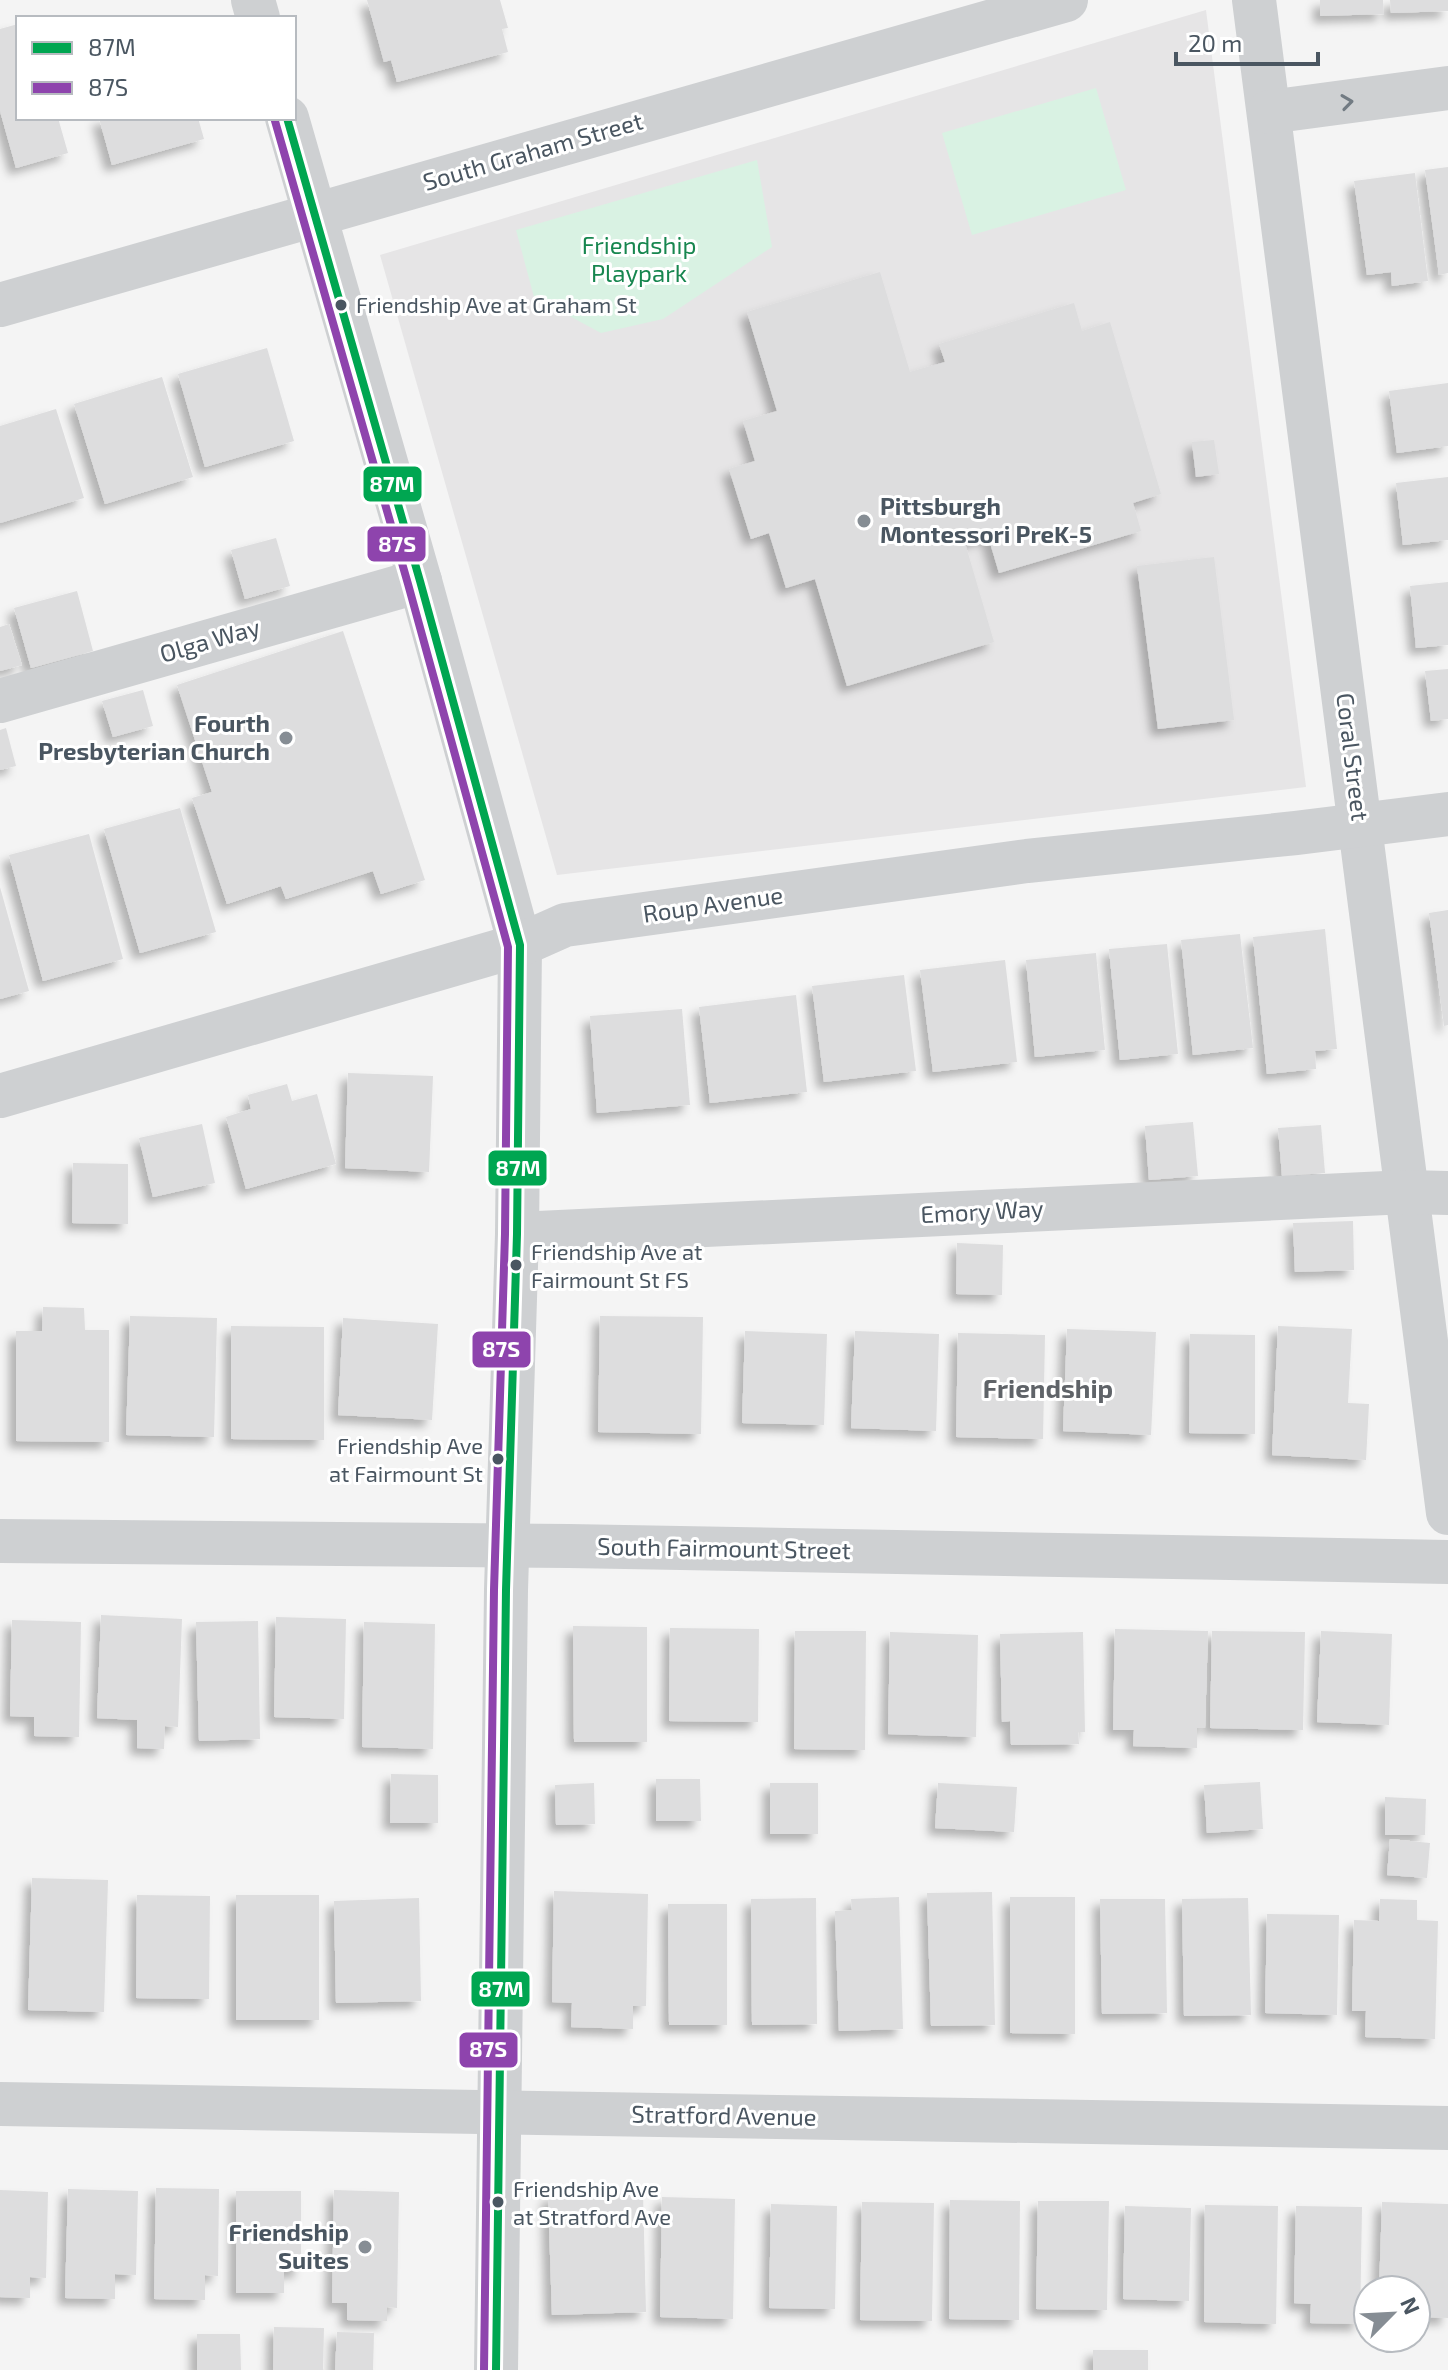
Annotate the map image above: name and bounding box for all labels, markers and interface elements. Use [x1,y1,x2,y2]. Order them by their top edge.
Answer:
legend [16,16,296,120]
scale bar [1176,16,1318,66]
text: 20 m [1188,28,1242,57]
text: 87M [88,32,136,61]
text: 87S [88,72,128,101]
one-way arrow [1340,94,1354,111]
street label: South Graham Street [419,105,646,196]
park label: Friendship Playpark [582,230,696,287]
place label: Friendship Ave at Graham St [356,291,637,317]
marker: Friendship Ave at Graham St [333,297,349,313]
line badge: 87M [362,465,423,503]
text: 87M [369,470,415,496]
place label: Pittsburgh Montessori PreK-5 [880,491,1092,548]
marker: Pittsburgh Montessori PreK-5 [855,512,873,530]
line badge: 87S [366,525,427,563]
text: 87S [378,530,416,556]
street label: Olga Way [156,611,263,668]
street label: Coral Street [1331,691,1376,822]
place label: Fourth Presbyterian Church [38,708,270,765]
marker: Fourth Presbyterian Church [277,729,295,747]
street label: Roup Avenue [641,879,785,928]
line badge: 87M [487,1149,548,1187]
text: 87M [495,1154,541,1180]
street label: Emory Way [920,1193,1045,1228]
place label: Friendship Ave at Fairmount St FS [531,1238,702,1292]
marker: Friendship Ave at Fairmount St FS [508,1257,524,1273]
line badge: 87S [471,1330,532,1369]
text: 87S [482,1335,520,1361]
district label: Friendship [983,1372,1113,1403]
place label: Friendship Ave at Fairmount St [329,1432,483,1486]
marker: Friendship Ave at Fairmount St [490,1451,506,1467]
street label: South Fairmount Street [597,1531,851,1564]
line badge: 87M [470,1970,531,2008]
text: 87M [478,1975,524,2001]
line badge: 87S [458,2031,519,2069]
text: 87S [469,2035,507,2061]
street label: Stratford Avenue [631,2098,817,2131]
place label: Friendship Ave at Stratford Ave [513,2175,671,2229]
marker: Friendship Ave at Stratford Ave [490,2194,506,2210]
place label: Friendship Suites [229,2217,349,2274]
marker: Friendship Suites [356,2238,374,2256]
north arrow [1352,2274,1432,2354]
text: N [1396,2293,1426,2318]

